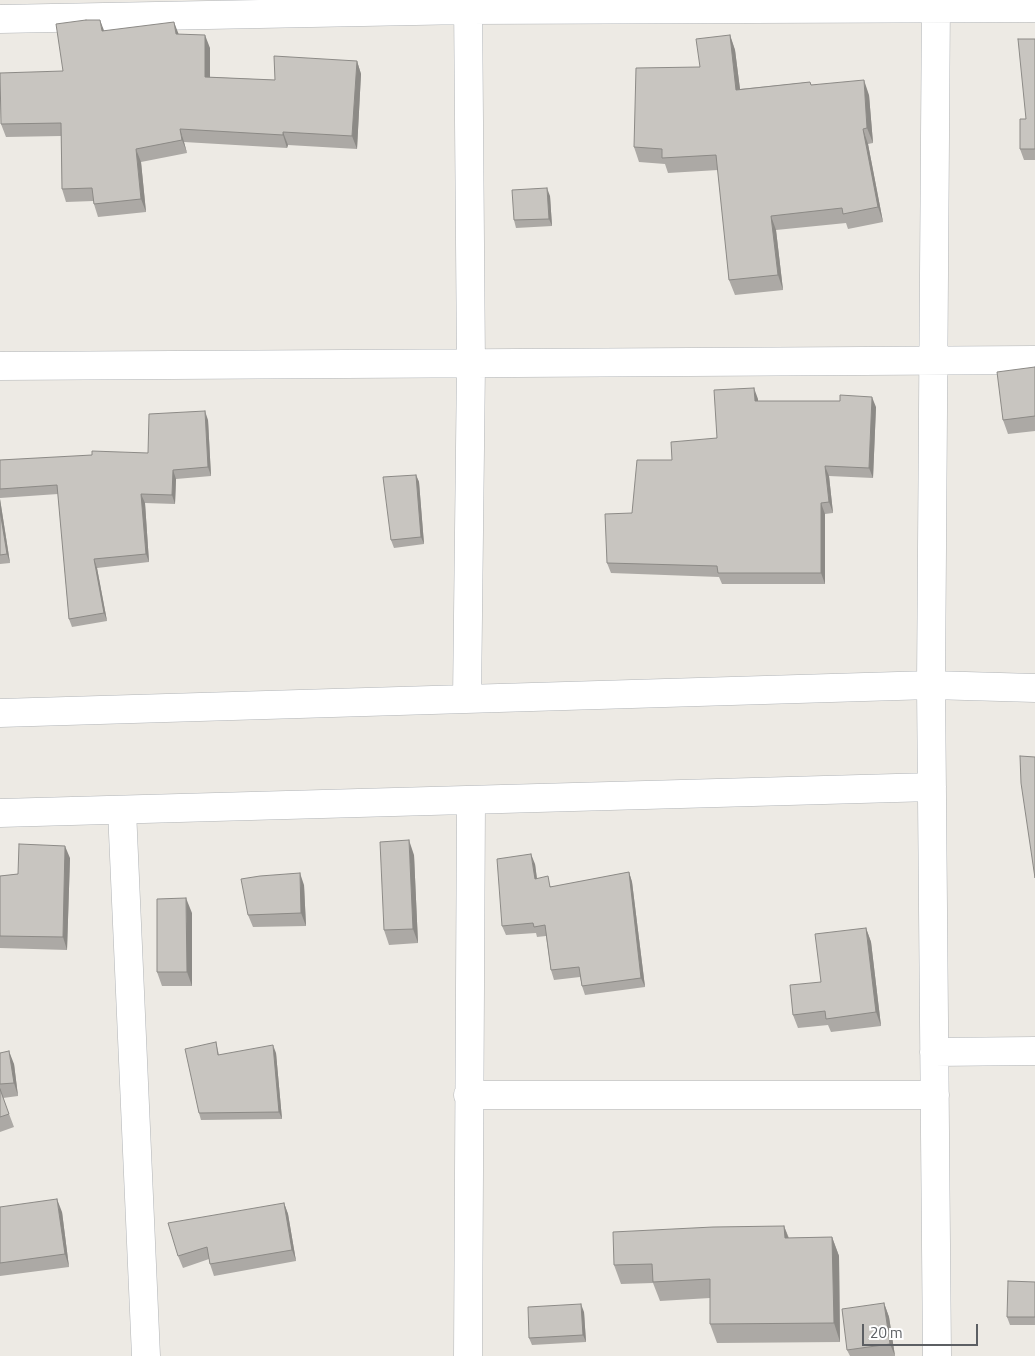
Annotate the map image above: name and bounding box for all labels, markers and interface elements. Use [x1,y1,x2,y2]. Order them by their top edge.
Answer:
scale bar [865,1314,981,1346]
text: 20 m [870,1321,903,1344]

